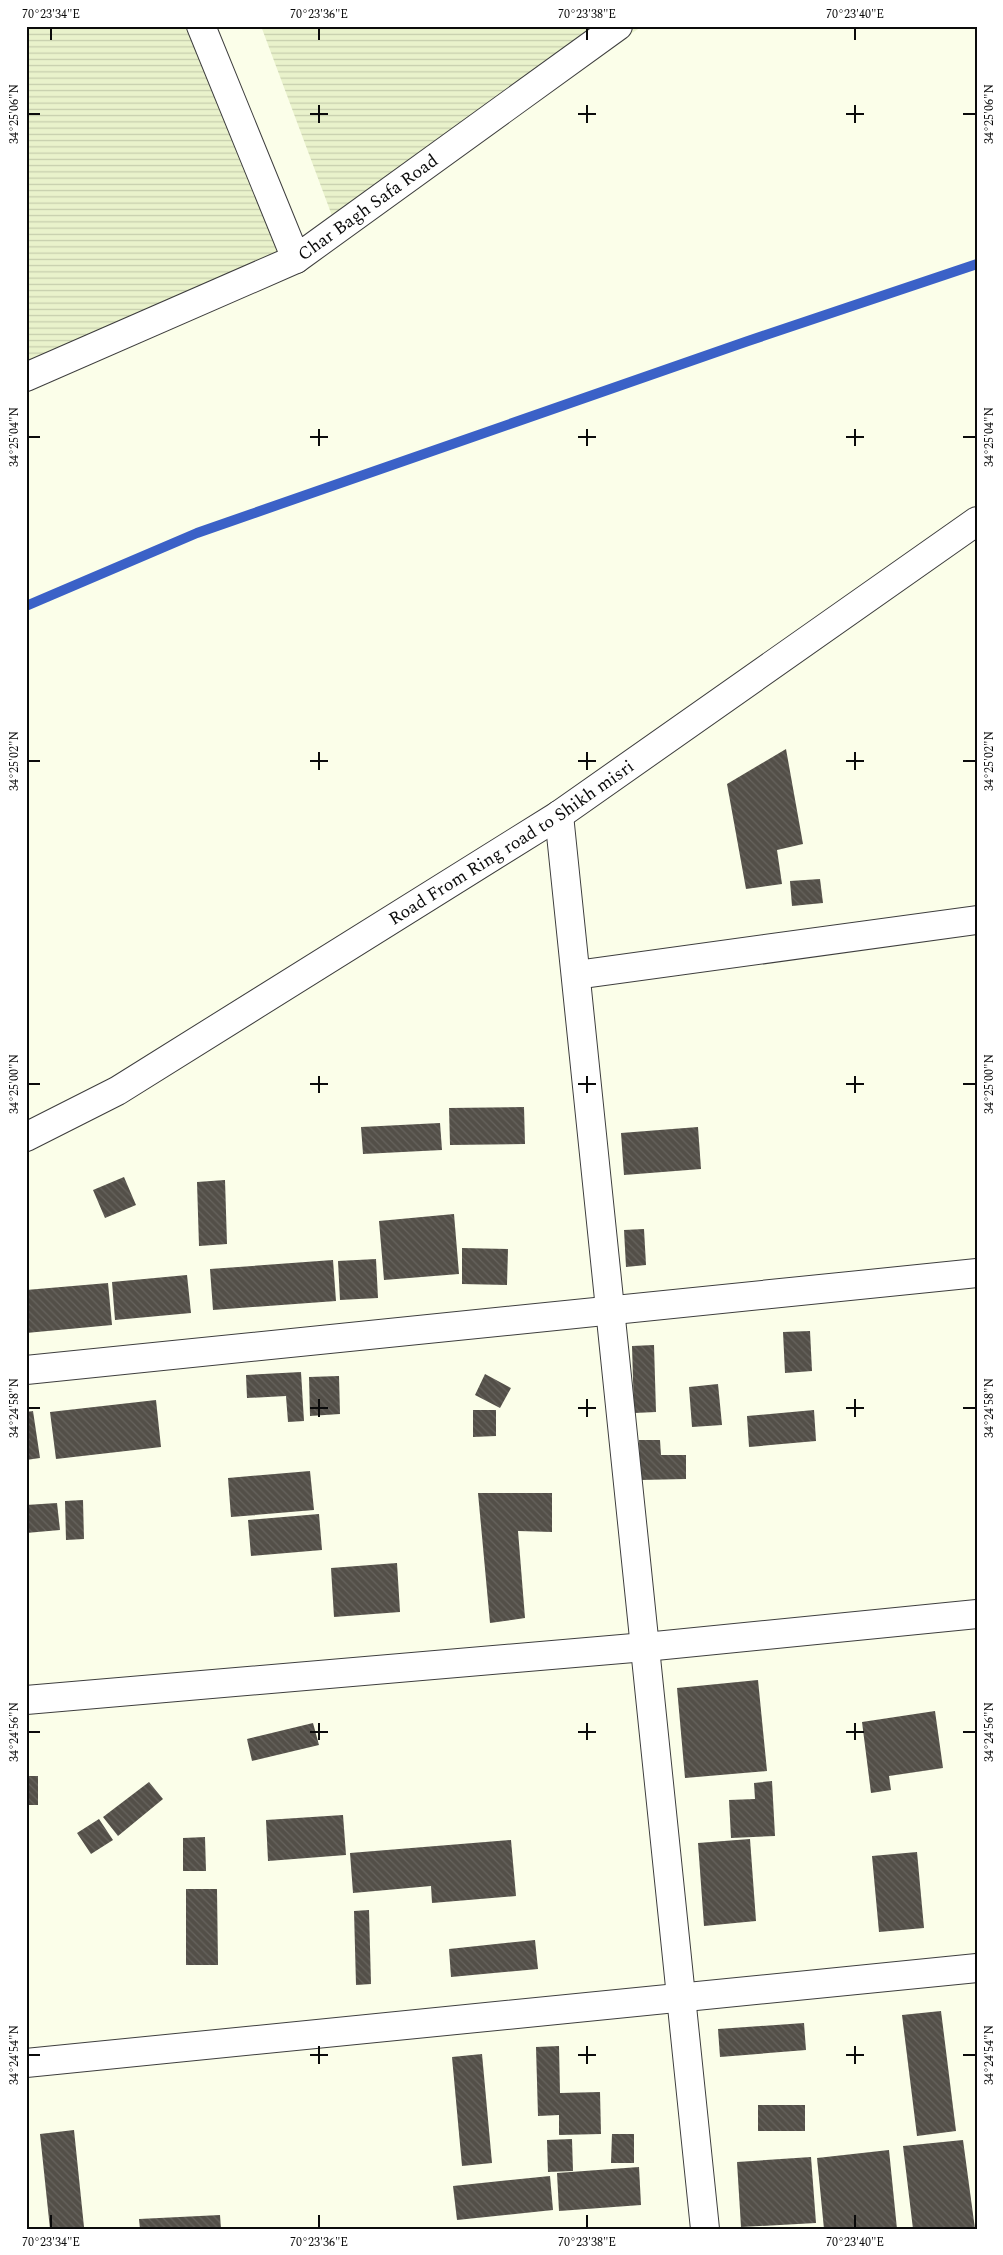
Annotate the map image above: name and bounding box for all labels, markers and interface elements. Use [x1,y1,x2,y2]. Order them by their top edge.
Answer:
text: 70°23'34"E [22,5,80,24]
text: 70°23'36"E [290,5,348,24]
text: 70°23'38"E [558,5,616,24]
text: 70°23'40"E [826,5,884,24]
text: 34°25'06"N [5,84,24,144]
text: 34°25'06"N [980,84,999,144]
street label: Char Bagh Safa Road [292,147,443,267]
text: 34°25'04"N [5,407,24,467]
text: 34°25'04"N [980,407,999,467]
text: 34°25'02"N [5,731,24,791]
text: 34°25'02"N [980,731,999,791]
street label: Road From Ring road to Shikh misri [383,753,639,932]
text: 34°25'00"N [5,1054,24,1114]
text: 34°25'00"N [980,1054,999,1114]
text: 34°24'58"N [5,1378,24,1438]
text: 34°24'58"N [980,1378,999,1438]
text: 34°24'56"N [5,1702,24,1762]
text: 34°24'56"N [980,1702,999,1762]
text: 34°24'54"N [5,2025,24,2085]
text: 34°24'54"N [980,2025,999,2085]
text: 70°23'34"E [22,2233,80,2252]
text: 70°23'36"E [290,2233,348,2252]
text: 70°23'38"E [558,2233,616,2252]
text: 70°23'40"E [826,2233,884,2252]

